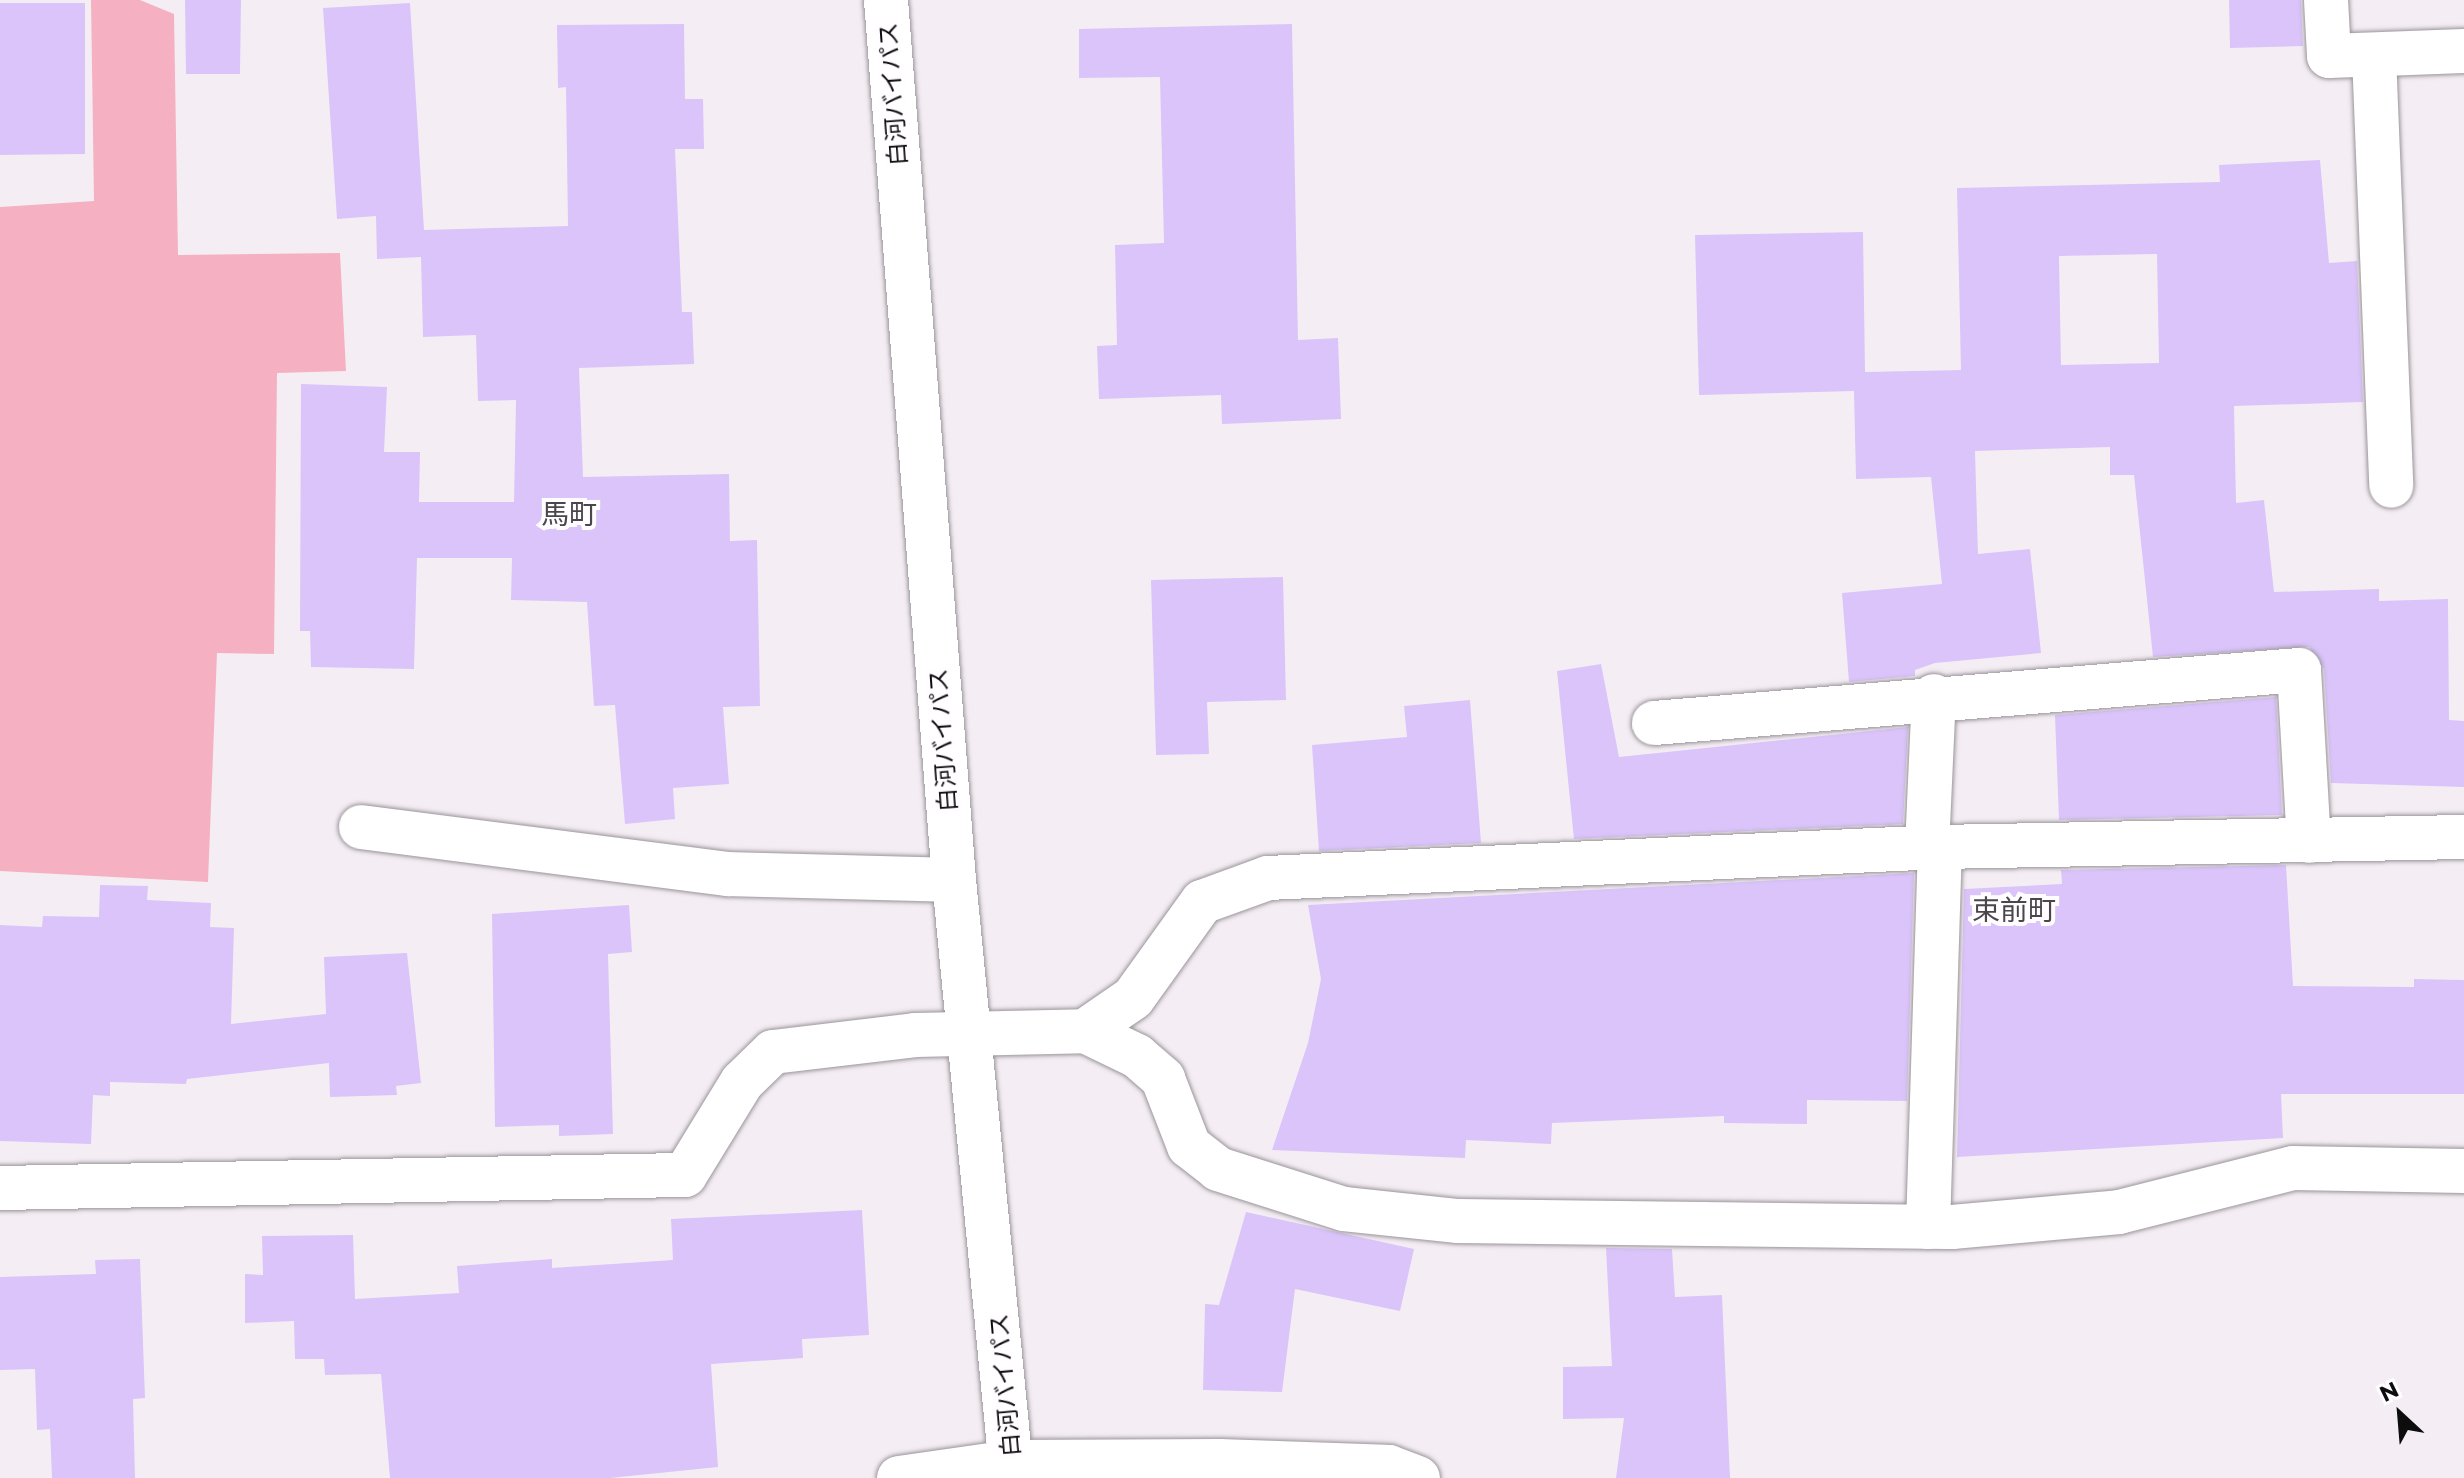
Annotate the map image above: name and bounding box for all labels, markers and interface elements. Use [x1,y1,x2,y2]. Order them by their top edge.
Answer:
street label: 白河バイパス [874,21,912,167]
district label: 馬町 [541,497,597,531]
street label: 白河バイパス [924,667,962,813]
district label: 束前町 [1972,893,2056,927]
street label: 白河バイパス [984,1312,1026,1458]
north arrow [2360,1374,2440,1454]
text: N [2375,1376,2403,1408]

